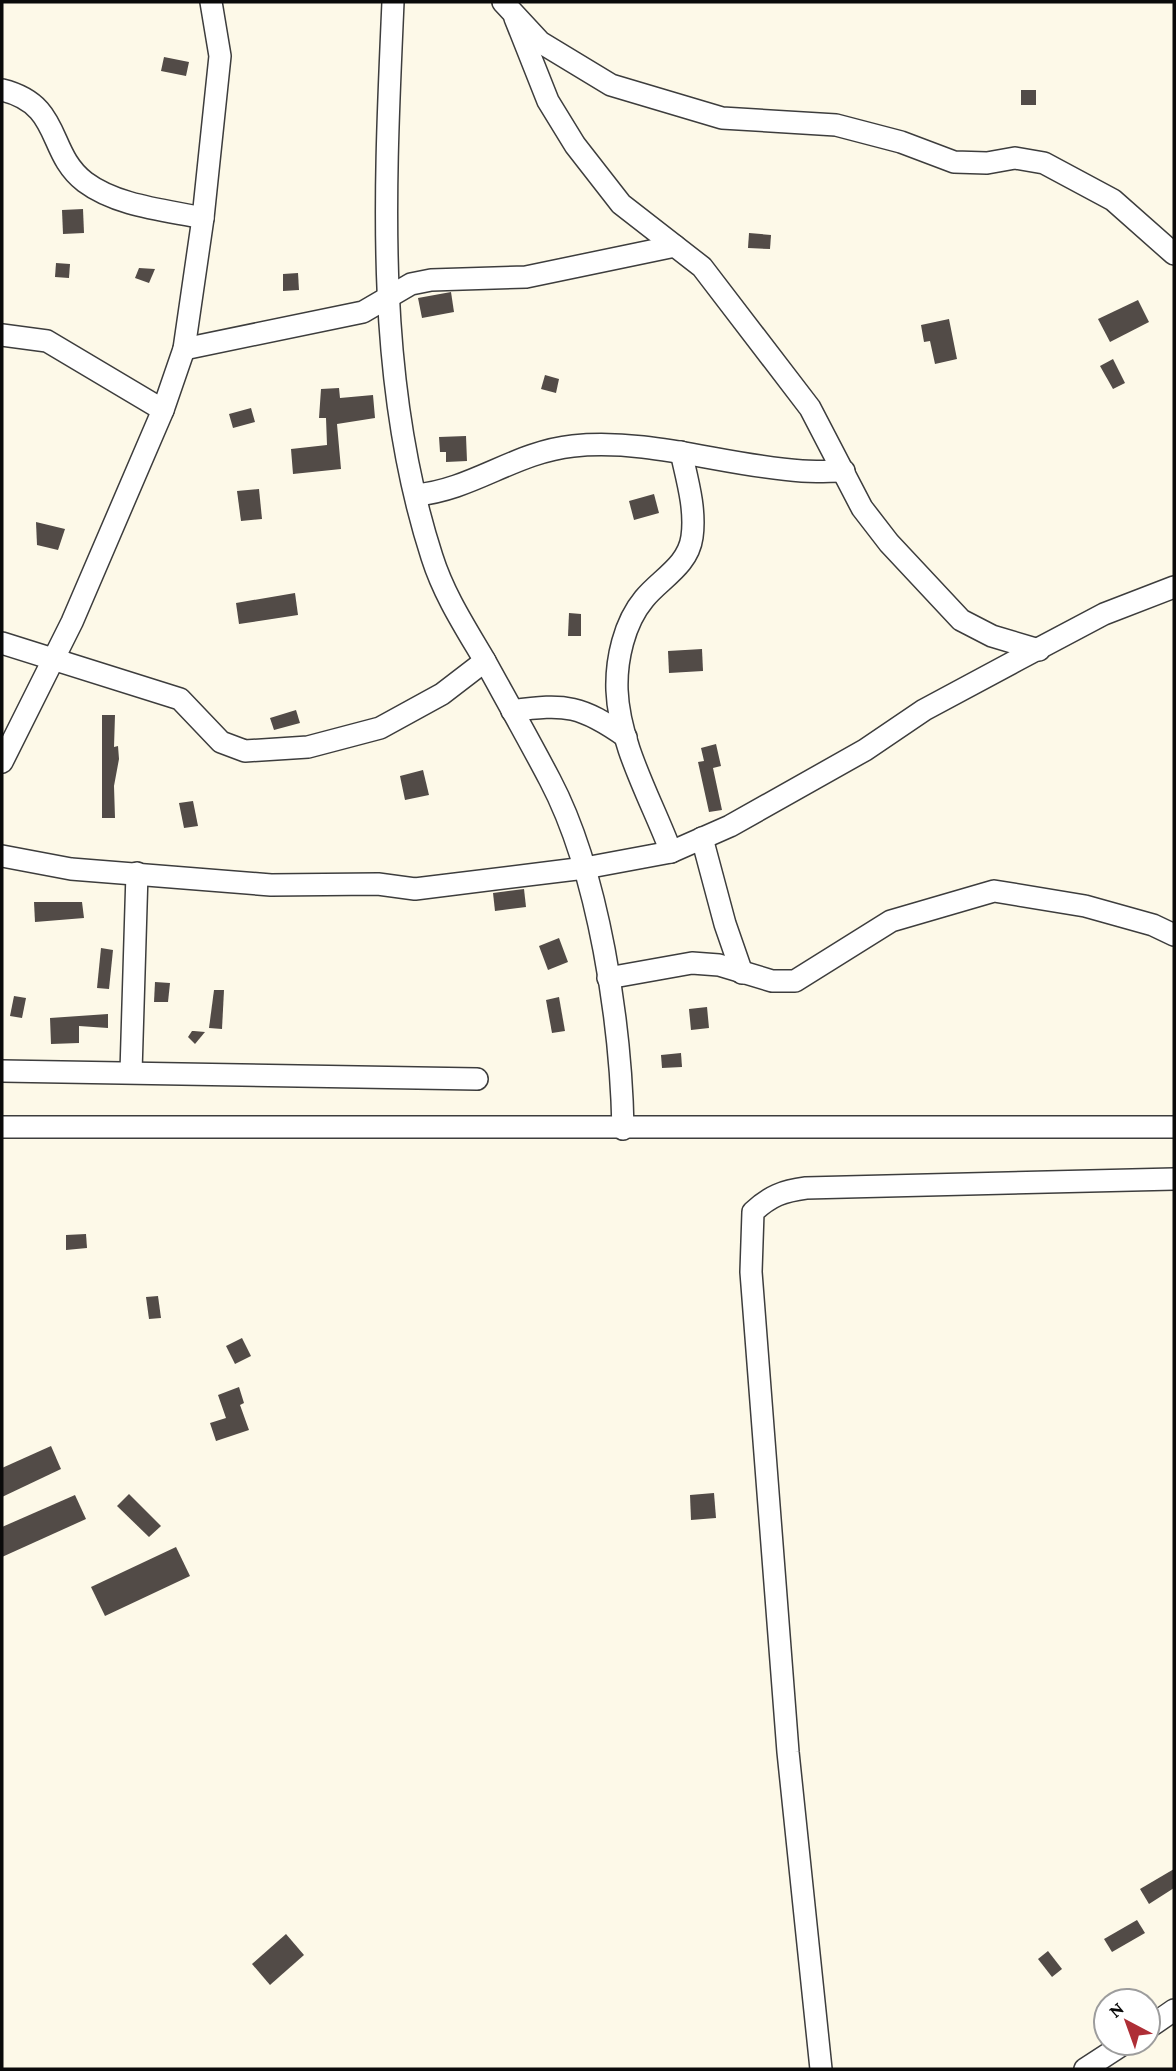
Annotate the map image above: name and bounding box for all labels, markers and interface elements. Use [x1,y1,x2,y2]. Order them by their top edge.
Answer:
north arrow [1092,1987,1162,2057]
text: N [1104,1997,1128,2022]

